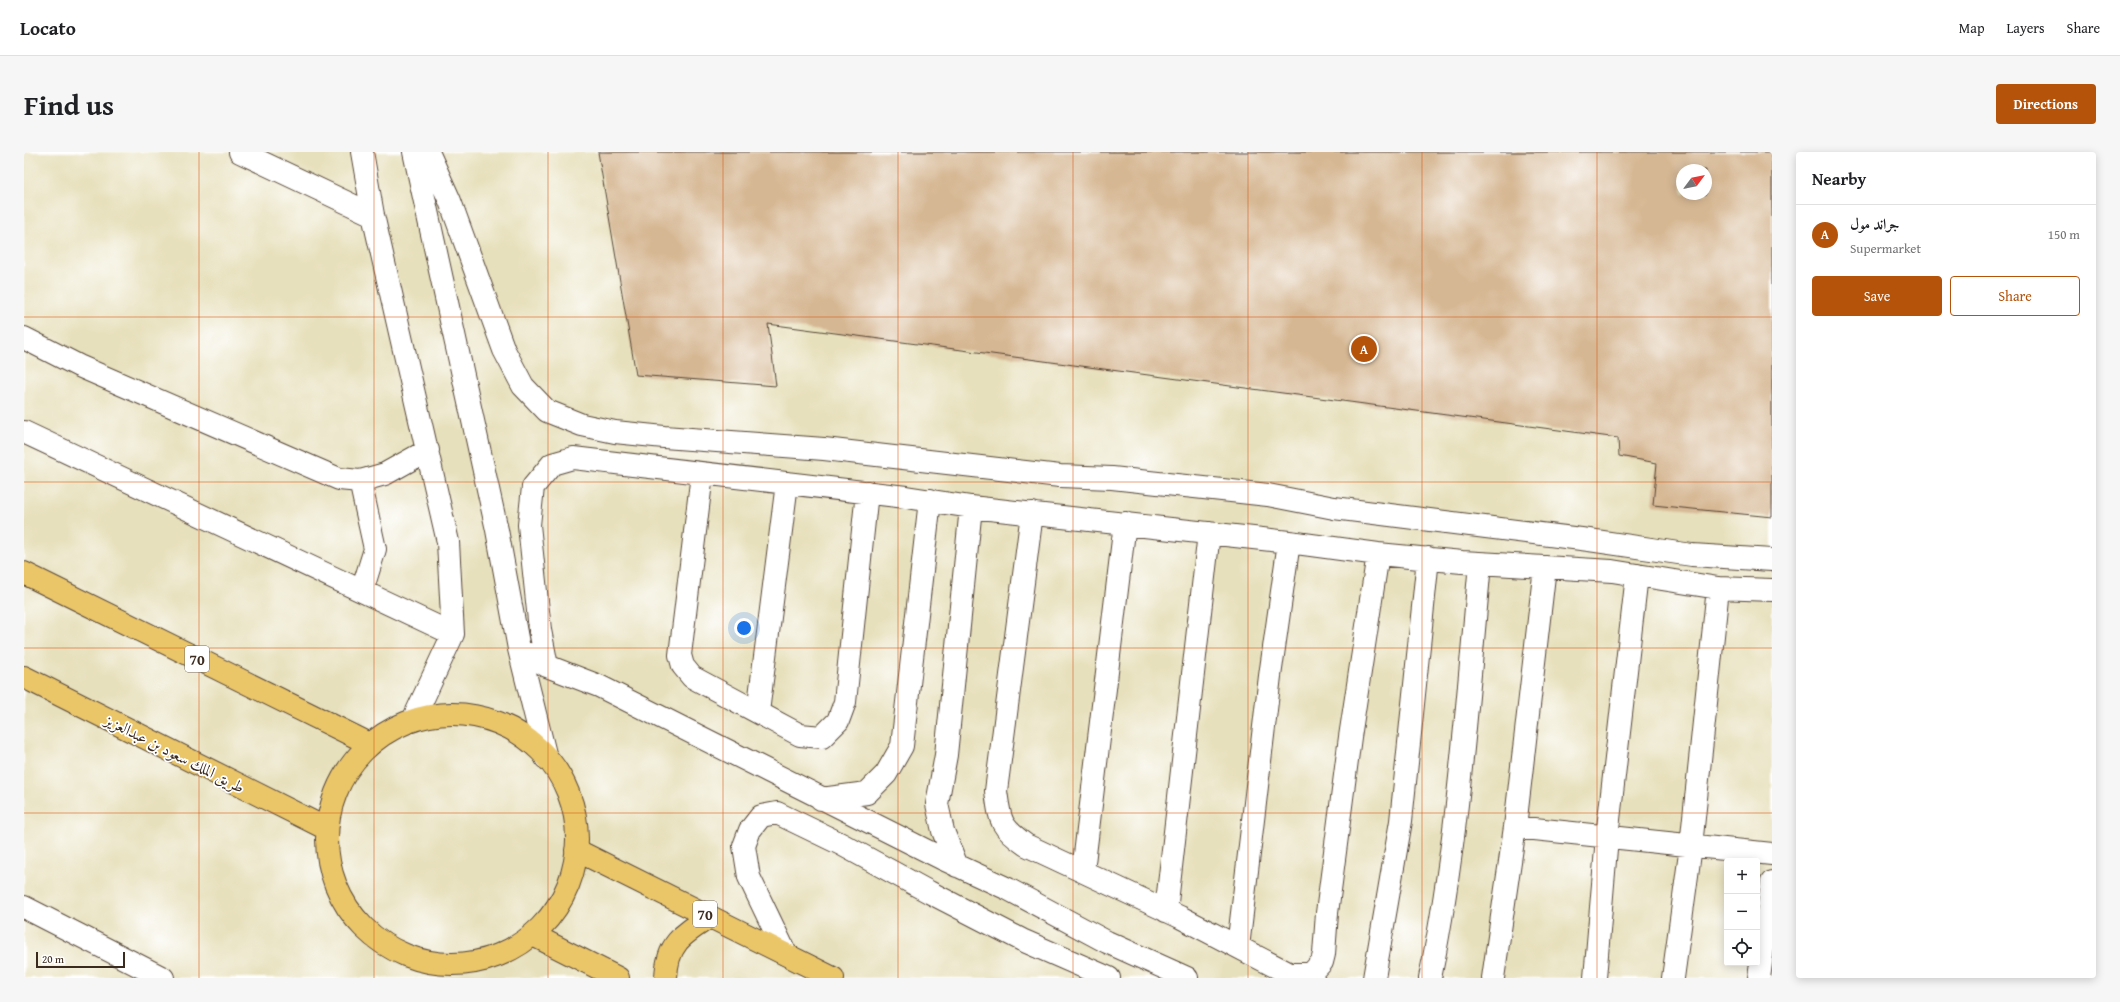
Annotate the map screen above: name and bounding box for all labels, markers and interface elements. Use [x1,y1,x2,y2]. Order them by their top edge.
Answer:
text: Locato [20,14,76,42]
text: Map [1959,18,1985,38]
text: Layers [2007,18,2045,38]
text: Share [2067,18,2100,38]
text: Find us [24,84,114,125]
button: Directions [1996,84,2096,124]
north arrow [1676,164,1712,200]
text: Nearby [1812,166,1866,191]
text: جراند مول [1850,213,1900,234]
text: A [1821,225,1829,244]
text: 150 m [2048,225,2080,244]
text: Supermarket [1850,239,1921,258]
button: Save [1812,276,1942,316]
button: Share [1950,276,2080,316]
pin: A [1351,334,1377,364]
your location [734,618,754,638]
road number: 70 [185,646,209,672]
street label: طريق الملك سعود بن عبدالعزيز [99,706,249,799]
map controls [1724,858,1760,966]
button: + [1724,858,1760,894]
button: − [1724,894,1760,930]
road number: 70 [693,901,717,927]
button: locate [1724,930,1760,966]
scale bar [36,950,125,969]
text: 20 m [42,951,64,967]

